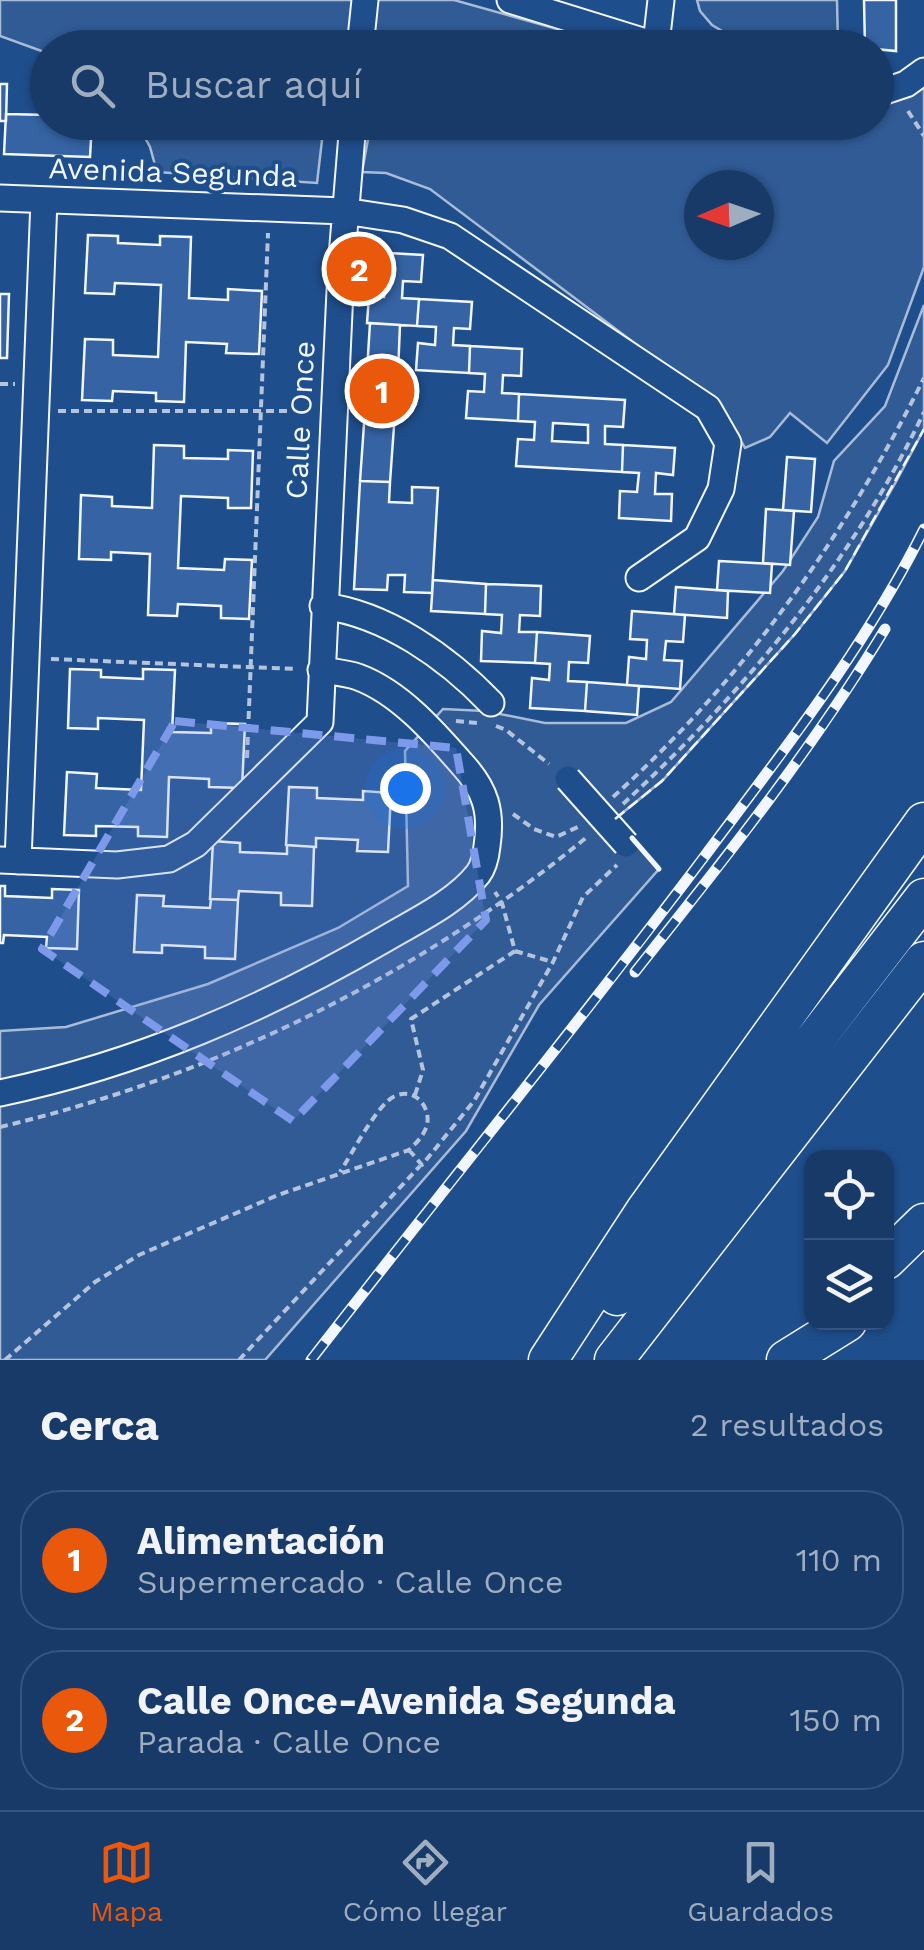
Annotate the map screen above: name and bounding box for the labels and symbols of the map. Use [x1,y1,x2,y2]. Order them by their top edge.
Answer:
street label: Avenida Segunda [48,150,298,194]
north arrow [684,170,774,260]
pin: 2 [326,232,392,306]
street label: Calle Once [278,340,322,500]
pin: 1 [350,354,414,428]
your location [380,763,431,814]

